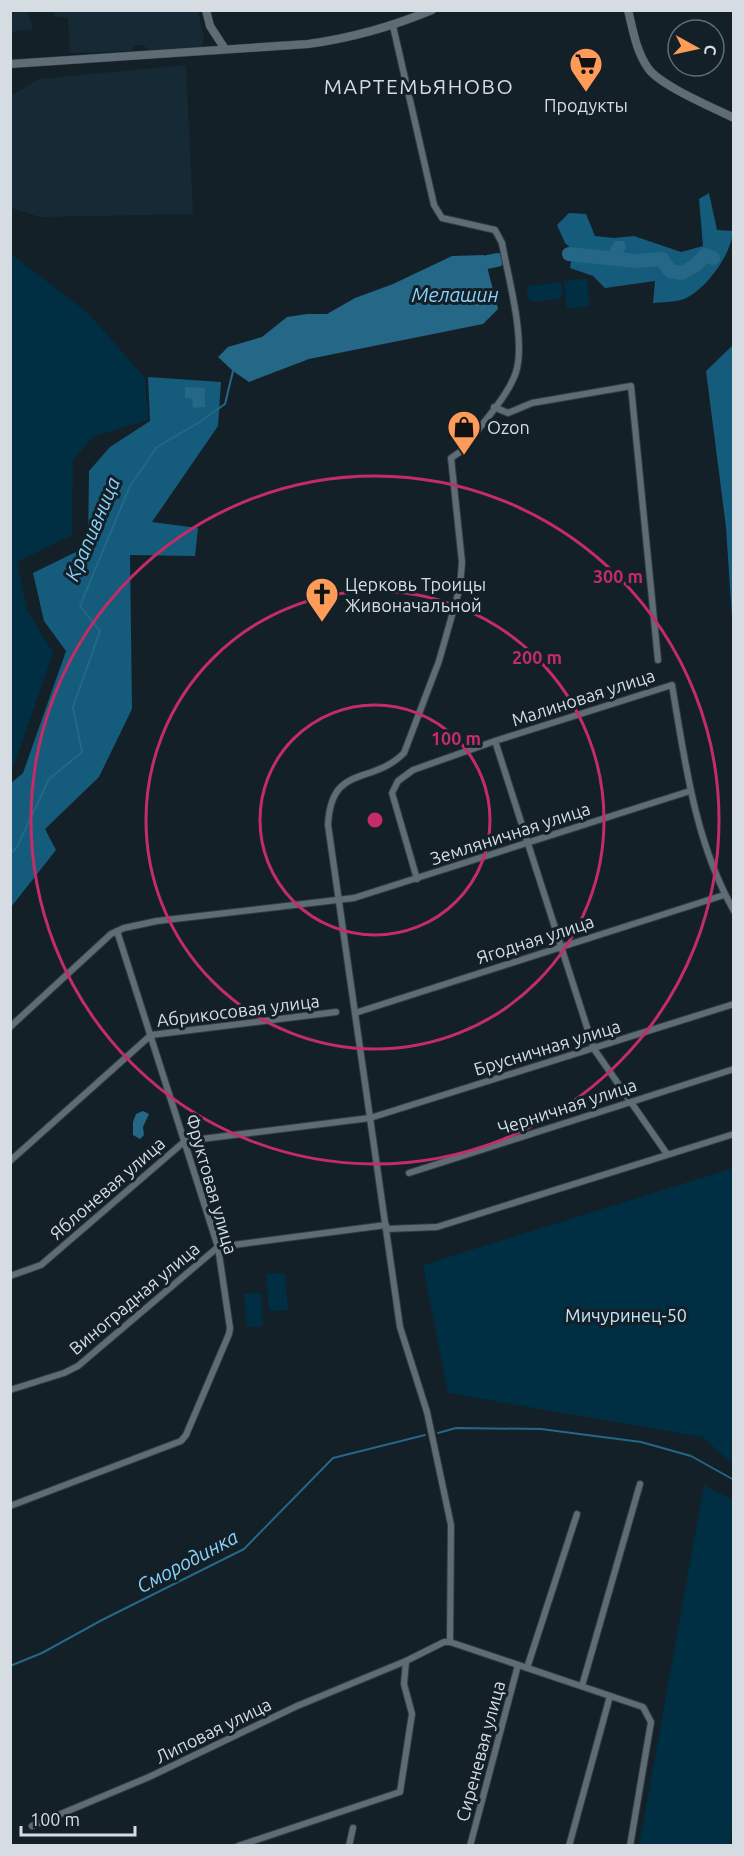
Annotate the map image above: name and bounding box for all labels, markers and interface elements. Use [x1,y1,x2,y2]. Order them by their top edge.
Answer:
north arrow [666,18,726,78]
text: С [701,44,720,56]
supermarket icon: Продукты [568,46,604,93]
district label: МАРТЕМЬЯНОВО [324,74,514,98]
place label: Продукты [544,95,628,115]
water label: Мелашин [412,283,498,306]
shop icon: Ozon [446,409,482,456]
place label: Ozon [487,417,530,437]
water label: Крапивница [60,474,124,584]
text: 300 m [593,566,643,586]
place label: Церковь Троицы Живоначальной [345,574,486,615]
church icon: Церковь Троицы Живоначальной [304,576,340,623]
text: 200 m [512,647,562,667]
street label: Малиновая улица [509,664,657,730]
text: 100 m [431,728,481,748]
street label: Земляничная улица [428,798,592,868]
centre of rings [365,810,385,830]
street label: Ягодная улица [474,911,596,967]
street label: Абрикосовая улица [155,990,321,1030]
street label: Брусничная улица [471,1015,623,1079]
street label: Черничная улица [495,1074,639,1138]
street label: Фруктовая улица [182,1112,242,1256]
street label: Яблоневая улица [46,1133,168,1243]
street label: Виноградная улица [65,1238,203,1358]
park label: Мичуринец-50 [565,1305,687,1325]
water label: Смородинка [132,1525,242,1597]
street label: Сиреневая улица [452,1678,508,1824]
street label: Липовая улица [152,1693,274,1767]
scale bar [21,1799,135,1837]
text: 100 m [30,1809,80,1829]

